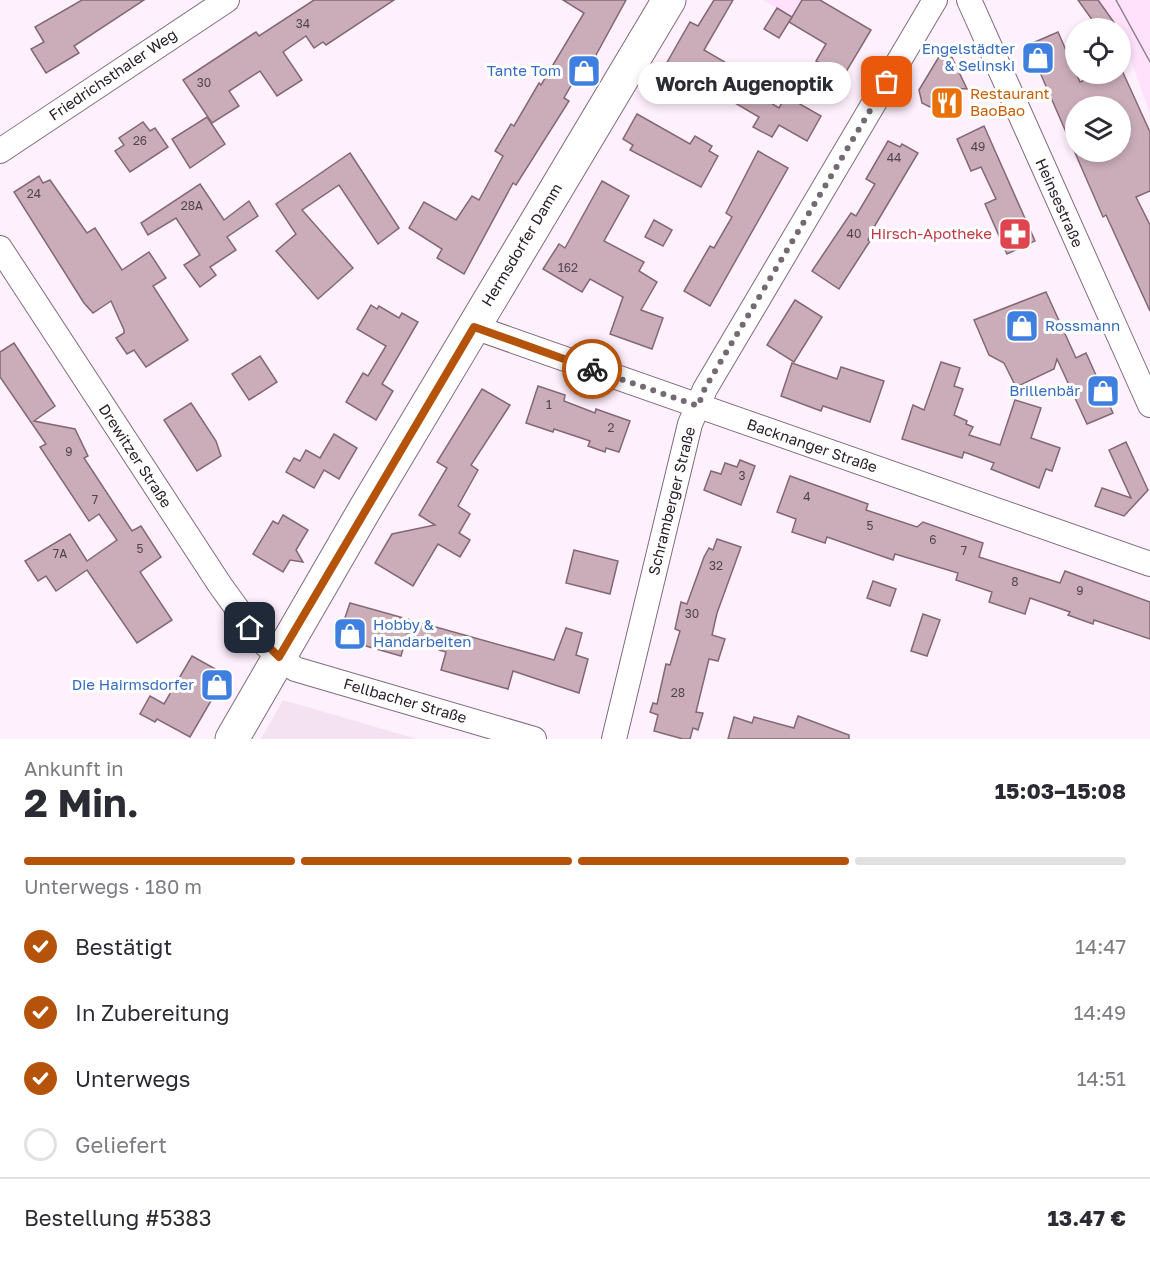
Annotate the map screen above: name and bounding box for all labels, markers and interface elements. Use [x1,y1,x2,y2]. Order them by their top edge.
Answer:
house number: 34 [296,16,310,31]
map controls [1065,18,1131,162]
button: locate [1065,18,1131,84]
street label: Friedrichsthaler Weg [45,25,180,124]
place label: Engelstädter & Selinski [922,39,1015,74]
shop icon: Engelstädter & Selinski [1020,40,1056,76]
shop icon: Tante Tom [566,53,602,89]
pin [861,56,912,107]
place label: Tante Tom [487,61,561,79]
callout: Worch Augenoptik [638,61,851,103]
icon: bag [870,65,903,98]
text: Worch Augenoptik [655,71,834,95]
house number: 30 [197,75,211,90]
place label: Restaurant BaoBao [970,84,1050,119]
restaurant icon: Restaurant BaoBao [929,85,965,121]
button: layers [1065,96,1131,162]
house number: 26 [133,133,147,148]
house number: 49 [971,139,985,154]
house number: 44 [887,150,901,165]
street label: Heinsestraße [1032,155,1088,250]
street label: Hermsdorfer Damm [477,180,565,309]
house number: 24 [27,186,41,201]
house number: 28A [181,198,203,213]
pharmacy icon: Hirsch-Apotheke [997,216,1033,252]
place label: Hirsch-Apotheke [871,224,992,242]
house number: 40 [847,226,861,241]
house number: 162 [558,260,578,275]
shop icon: Rossmann [1004,308,1040,344]
place label: Rossmann [1045,316,1120,334]
courier [562,339,622,399]
icon: bike [576,353,609,386]
shop icon: Brillenbär [1085,373,1121,409]
place label: Brillenbär [1009,381,1080,399]
house number: 1 [546,397,552,412]
street label: Drewitzer Straße [96,400,176,511]
street label: Backnanger Straße [745,414,880,476]
house number: 2 [608,420,615,435]
street label: Schramberger Straße [644,424,698,577]
house number: 9 [65,444,73,459]
house number: 3 [738,468,746,483]
house number: 4 [803,489,811,504]
house number: 7 [92,492,98,507]
house number: 5 [867,518,874,533]
house number: 6 [929,532,937,547]
house number: 5 [137,541,144,556]
house number: 7 [961,543,967,558]
house number: 7A [53,546,67,561]
house number: 32 [709,558,723,573]
house number: 8 [1011,574,1019,589]
house number: 9 [1076,583,1084,598]
pin [224,602,275,653]
house number: 30 [685,606,699,621]
icon: home [233,611,266,644]
place label: Hobby & Handarbeiten [373,615,472,650]
shop icon: Hobby & Handarbeiten [332,616,368,652]
shop icon: Die Hairmsdorfer [199,667,235,703]
street label: Fellbacher Straße [342,674,469,726]
place label: Die Hairmsdorfer [72,675,194,693]
house number: 28 [671,685,685,700]
text: Ankunft in [24,756,124,780]
text: 15:03–15:08 [995,777,1126,804]
text: 2 Min. [24,779,139,826]
text: Unterwegs · 180 m [24,874,202,898]
icon: check [24,930,57,963]
text: Bestätigt [75,933,172,960]
text: 14:47 [1075,934,1126,958]
icon: check [24,996,57,1029]
text: In Zubereitung [75,999,230,1026]
text: 14:49 [1074,1000,1126,1024]
icon: check [24,1062,57,1095]
text: Unterwegs [75,1065,191,1092]
text: 14:51 [1077,1066,1126,1090]
text: Geliefert [75,1131,167,1158]
text: Bestellung #5383 [24,1204,212,1231]
text: 13.47 € [1047,1204,1126,1231]

